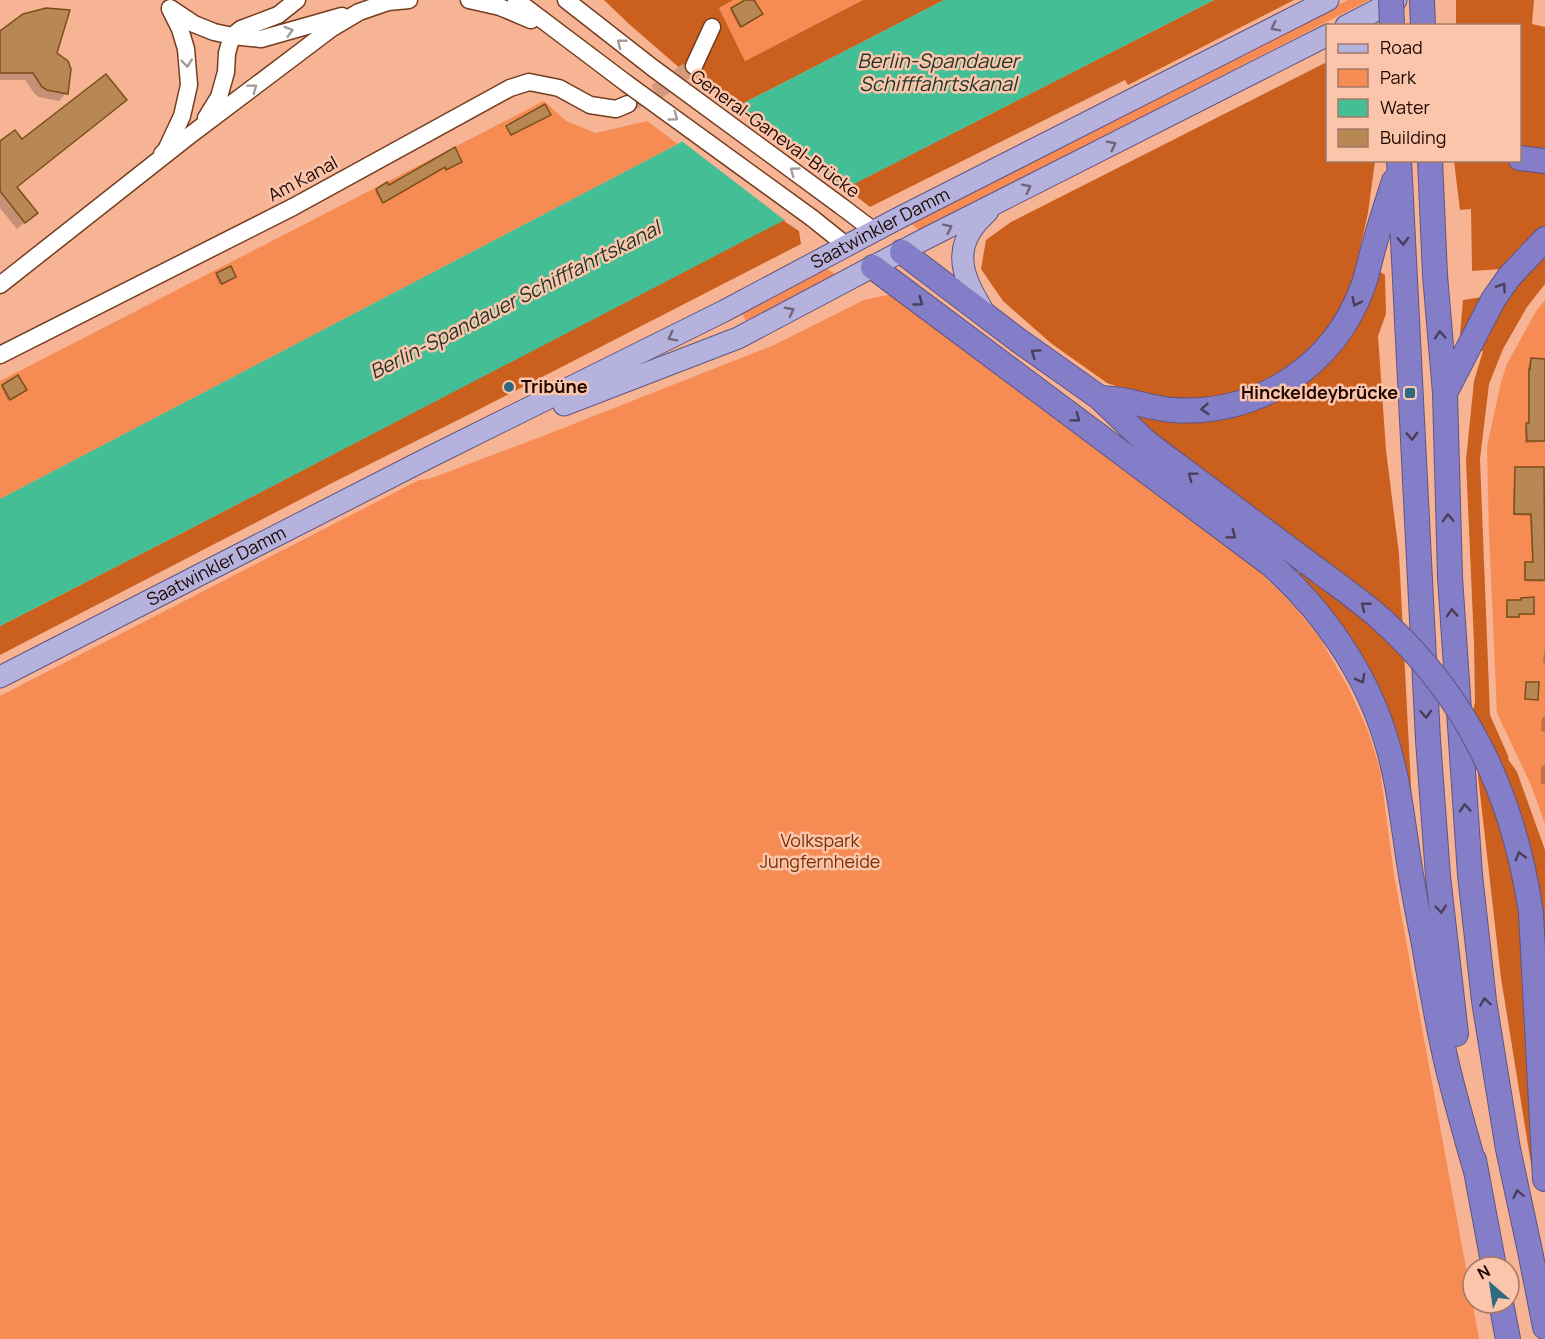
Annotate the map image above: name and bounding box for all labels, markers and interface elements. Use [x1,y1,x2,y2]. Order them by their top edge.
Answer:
one-way arrow [1271,19,1282,31]
legend [1326,24,1521,162]
one-way arrow [283,26,294,38]
text: Road [1380,35,1423,59]
one-way arrow [616,39,627,50]
water label: Berlin-Spandauer Schifffahrtskanal [857,47,1022,97]
one-way arrow [180,59,193,68]
street label: General-Ganeval-Brücke [686,64,865,203]
text: Park [1380,65,1417,89]
one-way arrow [246,85,257,96]
text: Water [1380,95,1430,119]
one-way arrow [667,110,678,121]
text: Building [1380,125,1446,149]
one-way arrow [1105,141,1116,152]
street label: Am Kanal [263,150,342,207]
one-way arrow [789,167,800,178]
street label: Saatwinkler Damm [806,181,953,274]
one-way arrow [1021,184,1032,195]
water label: Berlin-Spandauer Schifffahrtskanal [365,213,667,385]
one-way arrow [942,224,953,235]
one-way arrow [1396,236,1409,245]
one-way arrow [1495,282,1506,293]
one-way arrow [913,295,924,306]
one-way arrow [1351,295,1363,306]
one-way arrow [783,306,794,318]
one-way arrow [667,330,678,341]
one-way arrow [1434,331,1447,340]
one-way arrow [1031,349,1042,360]
place label: Tribüne [521,374,588,398]
marker: Tribüne [502,380,516,394]
place label: Hinckeldeybrücke [1241,380,1398,404]
marker: Hinckeldeybrücke [1403,386,1417,400]
one-way arrow [1200,402,1209,415]
one-way arrow [1069,411,1080,422]
one-way arrow [1405,431,1418,440]
one-way arrow [1188,472,1199,483]
one-way arrow [1442,514,1454,523]
street label: Saatwinkler Damm [142,520,290,611]
one-way arrow [1225,528,1236,539]
one-way arrow [1361,602,1372,613]
one-way arrow [1446,609,1459,618]
one-way arrow [1354,673,1365,683]
one-way arrow [1420,710,1433,719]
one-way arrow [1459,803,1472,812]
park label: Volkspark Jungfernheide [760,828,880,873]
one-way arrow [1515,851,1528,861]
one-way arrow [1434,904,1447,913]
one-way arrow [1479,997,1491,1006]
one-way arrow [1512,1189,1525,1199]
north arrow [1461,1255,1521,1315]
text: N [1473,1259,1494,1284]

